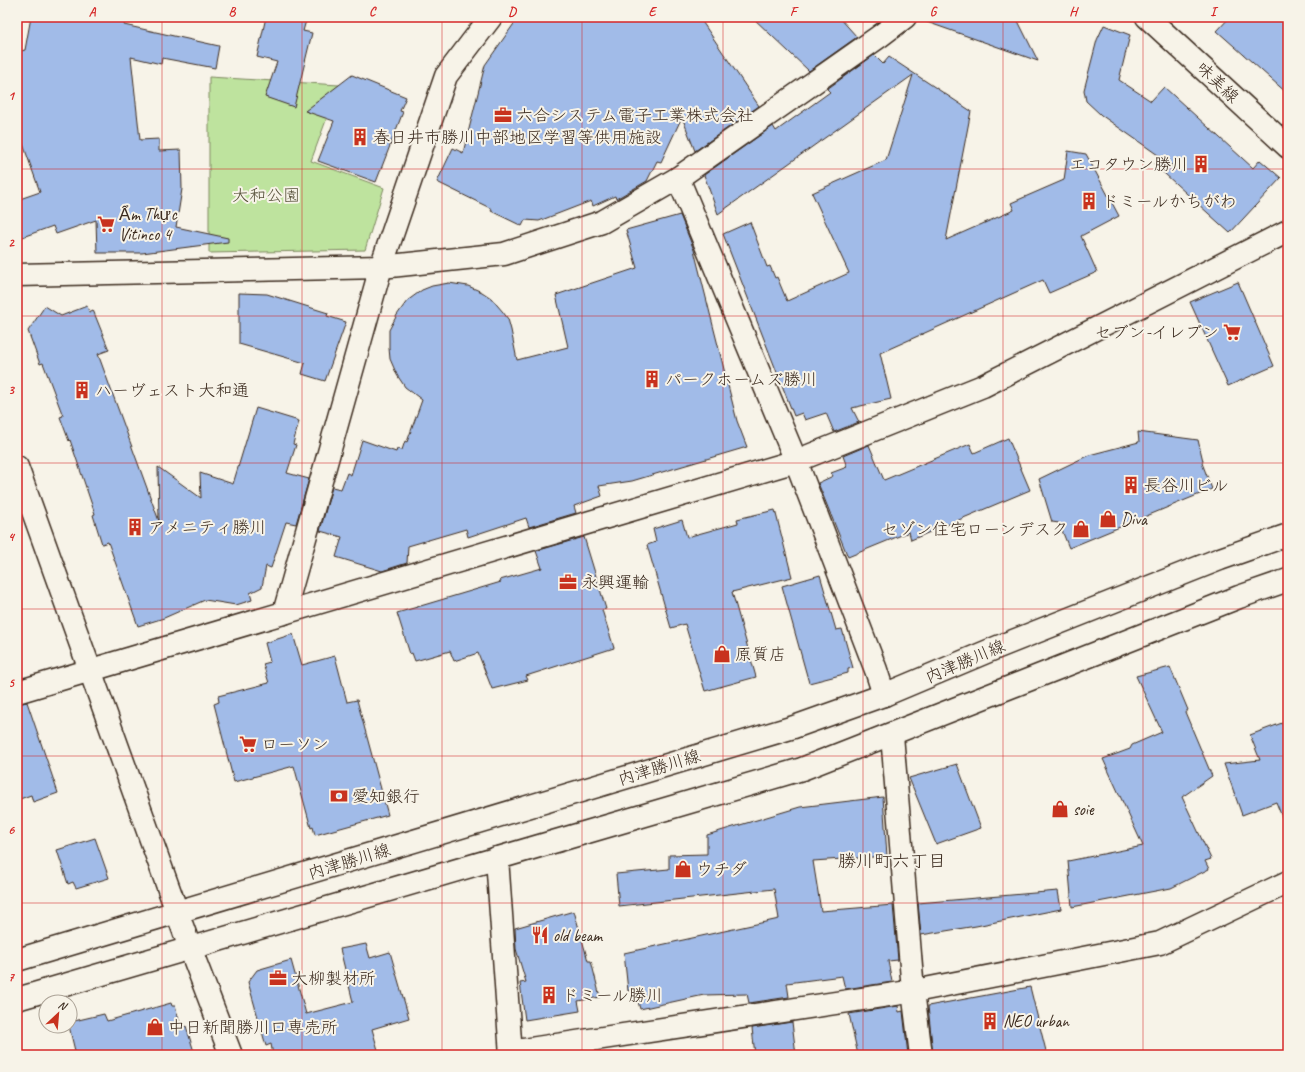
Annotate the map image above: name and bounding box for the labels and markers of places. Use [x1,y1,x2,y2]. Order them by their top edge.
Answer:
office icon: 六合システム電子工業株式会社 [493,105,513,125]
place label: 六合システム電子工業株式会社 [516,105,754,126]
building icon: 春日井市勝川中部地区学習等供用施設 [350,127,370,147]
place label: 春日井市勝川中部地区学習等供用施設 [373,127,662,148]
place label: エコタウン勝川 [1069,154,1188,175]
building icon: エコタウン勝川 [1191,154,1211,174]
building icon: ドミールかちがわ [1079,191,1099,211]
place label: ドミールかちがわ [1102,191,1237,212]
place label: Ẩm Thực Vitinco 4 [119,204,178,245]
supermarket icon: Ẩm Thực Vitinco 4 [96,214,116,234]
place label: セブン-イレブン [1094,322,1219,343]
supermarket icon: セブン-イレブン [1222,322,1242,342]
building icon: パークホームズ勝川 [642,369,662,389]
place label: パークホームズ勝川 [665,369,817,390]
building icon: ハーヴェスト大和通 [72,380,92,400]
place label: ハーヴェスト大和通 [95,380,249,401]
building icon: 長谷川ビル [1121,475,1141,495]
place label: 長谷川ビル [1144,475,1229,496]
shop icon: Diva [1098,509,1118,529]
place label: Diva [1121,509,1148,530]
building icon: アメニティ勝川 [125,517,145,537]
place label: アメニティ勝川 [148,517,266,538]
place label: セゾン住宅ローンデスク [881,519,1068,540]
shop icon: セゾン住宅ローンデスク [1071,519,1091,539]
office icon: 永興運輸 [558,572,578,592]
place label: 永興運輸 [581,572,649,593]
shop icon: 原質店 [712,644,732,664]
place label: 原質店 [735,644,786,665]
supermarket icon: ローソン [238,734,258,754]
place label: ローソン [261,734,329,755]
bank icon: 愛知銀行 [329,786,349,806]
place label: 愛知銀行 [352,786,420,807]
shop icon: soie [1050,799,1070,819]
place label: soie [1073,799,1095,820]
shop icon: ウチダ [673,859,693,879]
place label: ウチダ [696,859,747,880]
restaurant icon: old beam [530,925,550,945]
place label: old beam [553,925,604,946]
office icon: 大柳製材所 [268,968,288,988]
place label: 大柳製材所 [291,968,376,989]
building icon: ドミール勝川 [539,985,559,1005]
place label: ドミール勝川 [562,985,663,1006]
building icon: NEO urban [980,1011,1000,1031]
place label: NEO urban [1003,1011,1070,1032]
shop icon: 中日新聞勝川口専売所 [145,1017,165,1037]
place label: 中日新聞勝川口専売所 [168,1017,338,1038]

